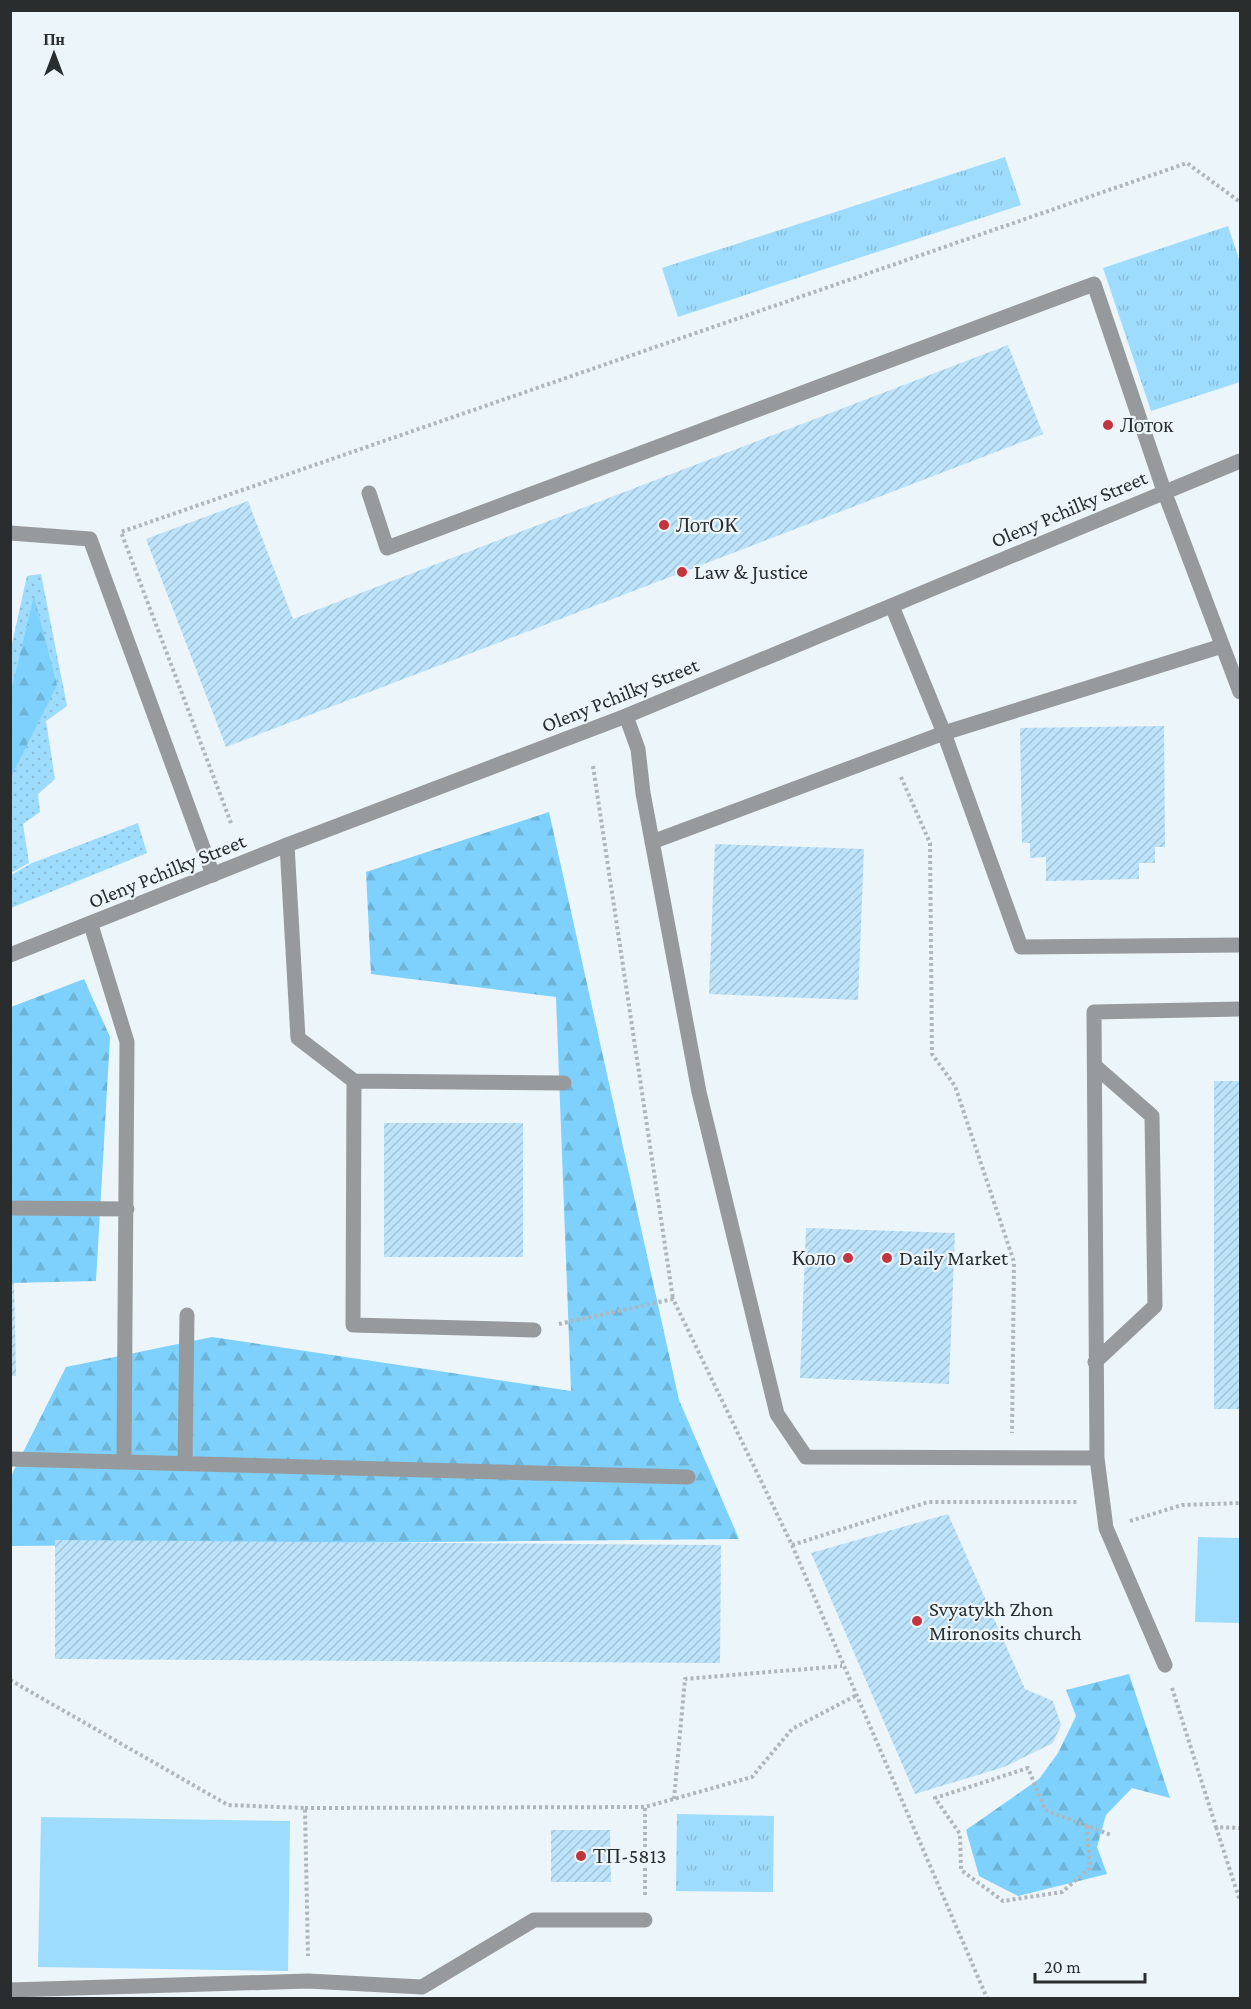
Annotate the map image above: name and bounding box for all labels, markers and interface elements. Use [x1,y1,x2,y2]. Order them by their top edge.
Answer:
north arrow [24,24,84,84]
text: Пн [43,31,65,48]
place label: Лоток [1120,413,1174,437]
marker: Лоток [1101,418,1115,432]
street label: Oleny Pchilky Street [987,465,1152,553]
place label: ЛотОК [676,513,739,537]
marker: ЛотОК [657,518,671,532]
place label: Law & Justice [694,560,808,584]
marker: Law & Justice [675,565,689,579]
street label: Oleny Pchilky Street [538,652,703,737]
street label: Oleny Pchilky Street [85,828,250,913]
place label: Коло [792,1246,836,1270]
place label: Daily Market [899,1246,1009,1270]
marker: Коло [841,1251,855,1265]
marker: Daily Market [880,1251,894,1265]
place label: Svyatykh Zhon Mironosits church [929,1597,1082,1645]
marker: Svyatykh Zhon Mironosits church [910,1614,924,1628]
place label: ТП-5813 [593,1844,667,1868]
marker: ТП-5813 [574,1849,588,1863]
scale bar [1035,1946,1144,1984]
text: 20 m [1044,1957,1081,1977]

